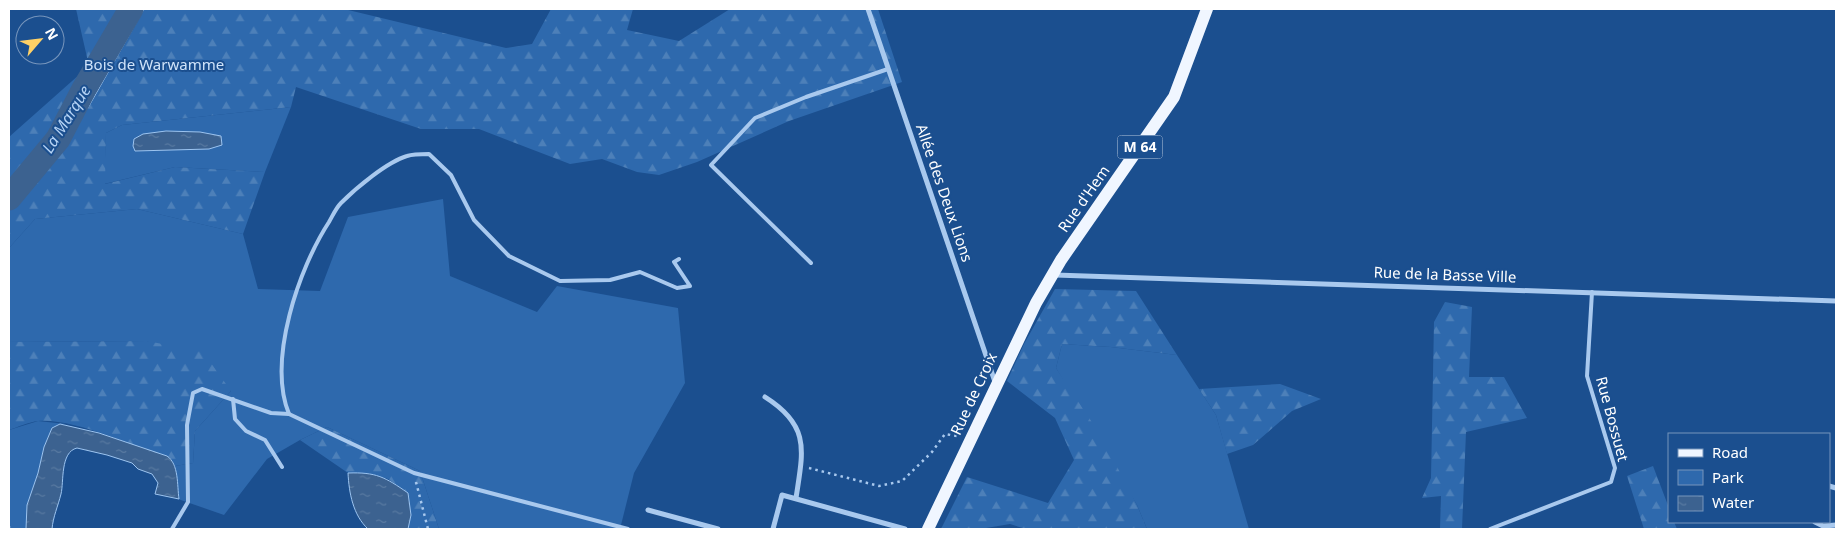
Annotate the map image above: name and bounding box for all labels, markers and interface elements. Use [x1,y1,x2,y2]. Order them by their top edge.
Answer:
north arrow [15,15,65,65]
text: N [41,24,63,43]
park label: Bois de Warwamme [84,54,224,74]
water label: La Marque [37,81,95,157]
street label: Allée des Deux Lions [912,121,978,264]
road number: M 64 [1118,136,1162,158]
street label: Rue d'Hem [1053,161,1114,236]
street label: Rue de la Basse Ville [1373,262,1517,286]
street label: Rue de Croix [945,349,1001,438]
street label: Rue Bossuet [1592,374,1634,464]
legend [1668,433,1830,523]
text: Road [1712,442,1748,462]
text: Park [1712,467,1744,487]
text: Water [1712,492,1754,512]

